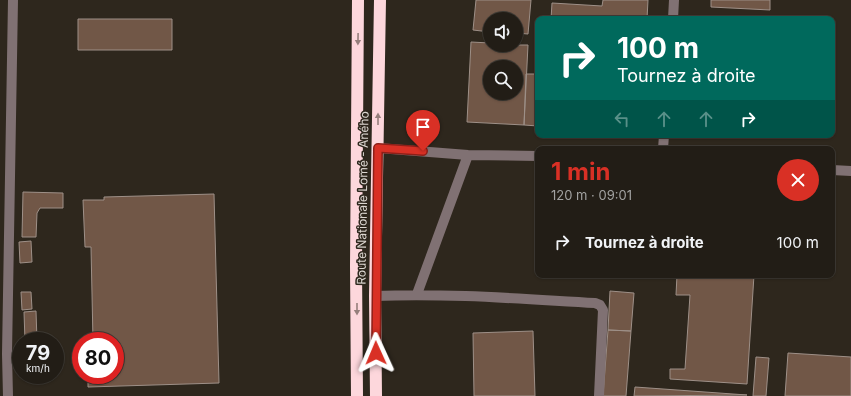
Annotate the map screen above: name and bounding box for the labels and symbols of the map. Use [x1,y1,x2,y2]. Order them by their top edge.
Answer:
one-way arrow [354,33,361,45]
pin [406,110,440,151]
street label: Route Nationale Lomé - Aného [353,111,372,285]
one-way arrow [375,112,381,125]
one-way arrow [353,303,360,315]
speed limit sign: 80 [72,332,124,384]
position arrow [355,332,397,374]

